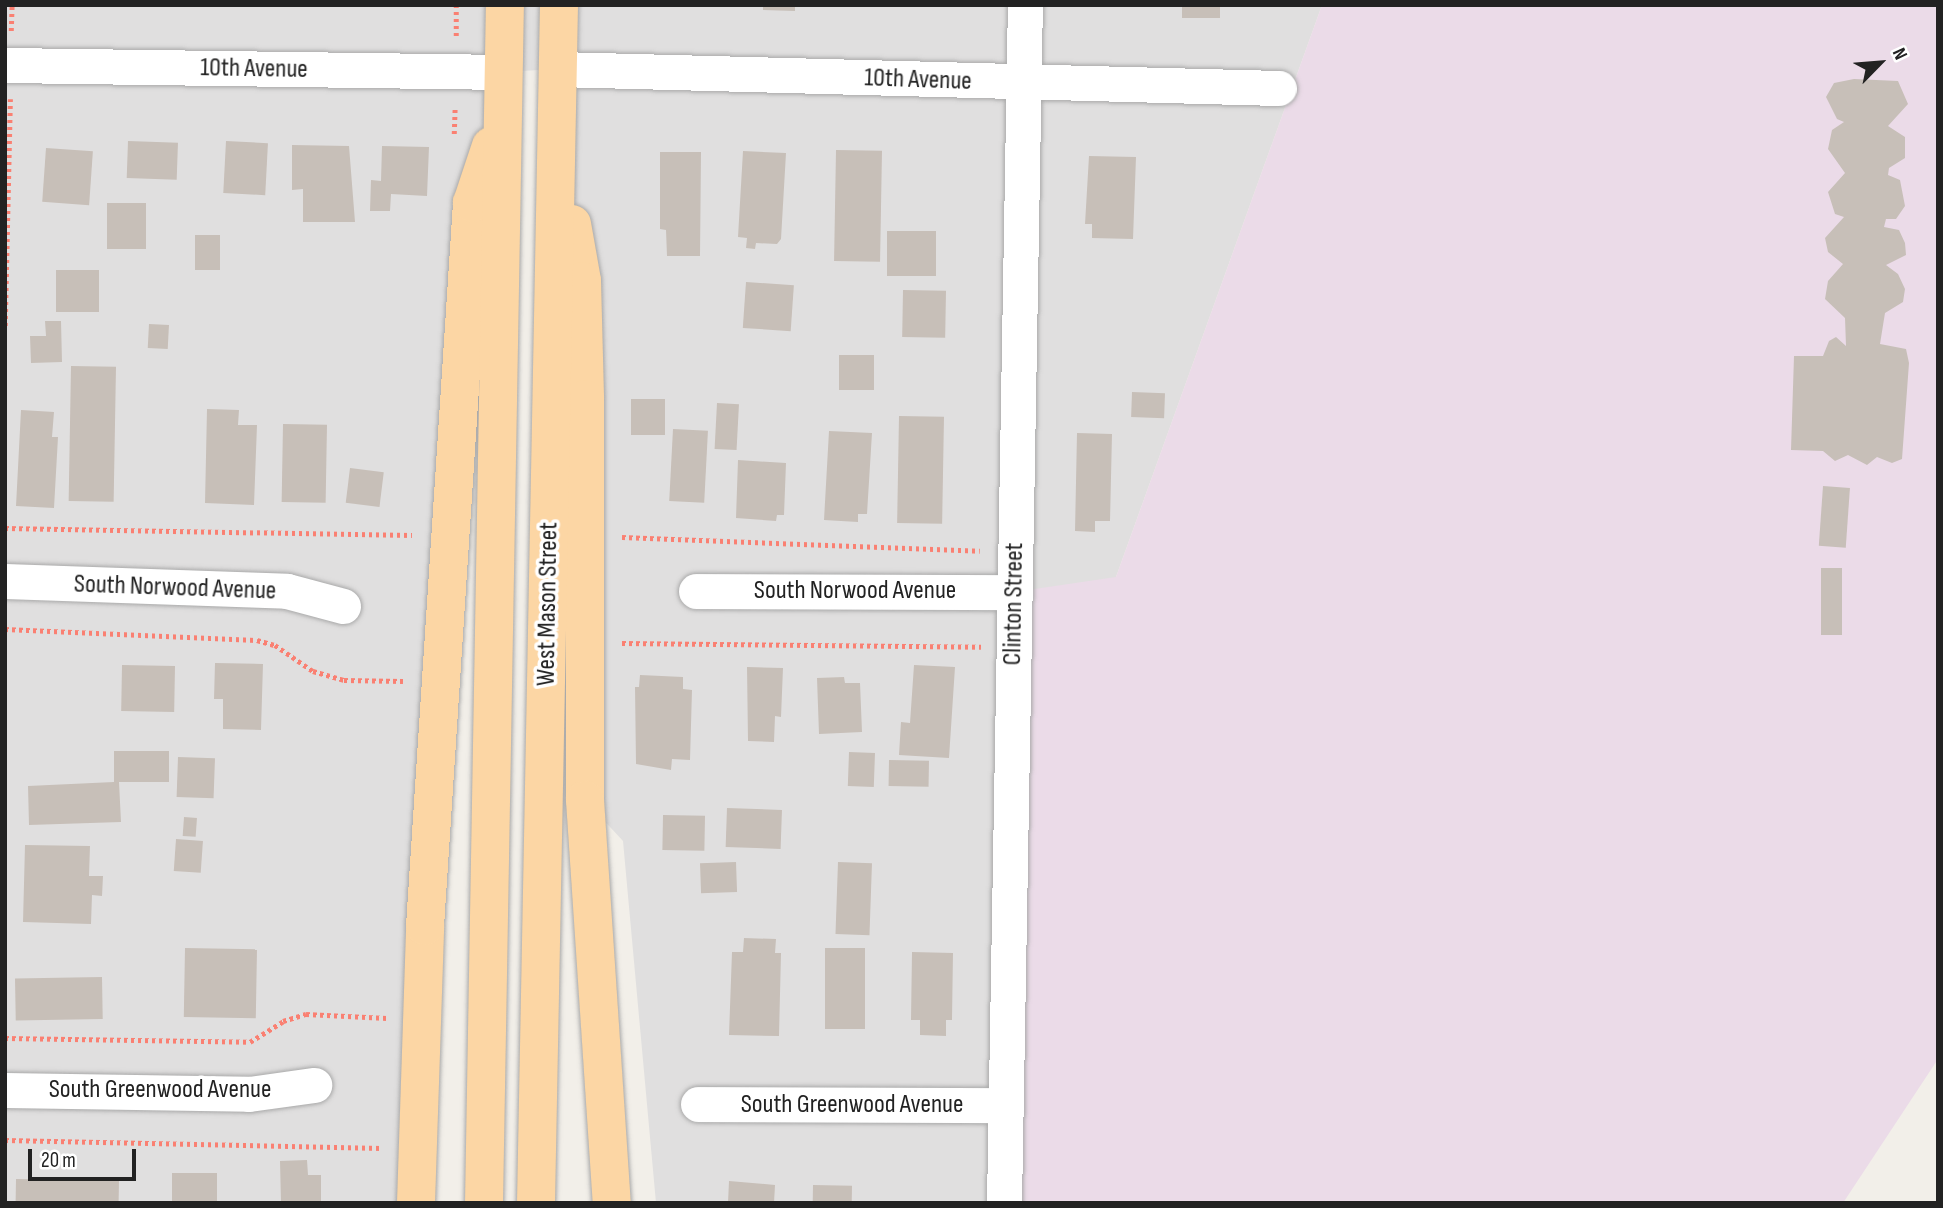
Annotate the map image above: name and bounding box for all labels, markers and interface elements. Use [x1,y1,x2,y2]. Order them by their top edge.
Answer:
north arrow [1845,28,1915,98]
text: N [1887,44,1912,63]
street label: 10th Avenue [200,52,308,86]
street label: 10th Avenue [864,63,972,97]
street label: West Mason Street [531,522,565,686]
street label: Clinton Street [997,542,1031,666]
street label: South Norwood Avenue [73,569,277,607]
street label: South Norwood Avenue [754,575,956,607]
street label: South Greenwood Avenue [49,1074,271,1106]
street label: South Greenwood Avenue [741,1089,963,1121]
scale bar [32,1134,140,1178]
text: 20 m [41,1148,76,1173]

